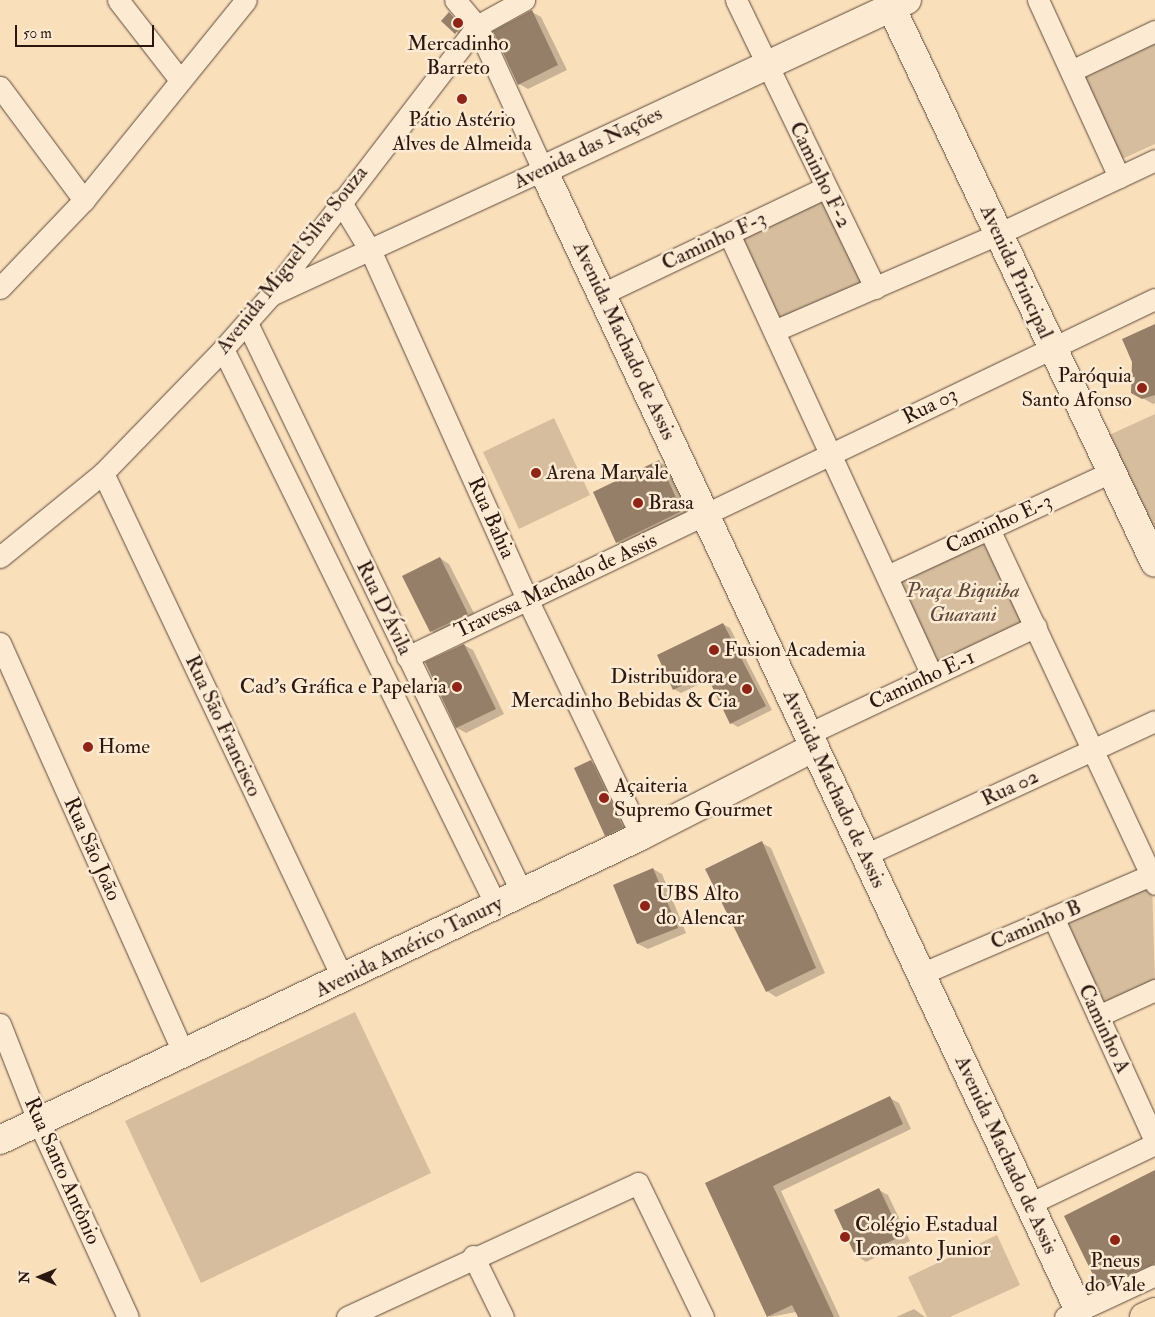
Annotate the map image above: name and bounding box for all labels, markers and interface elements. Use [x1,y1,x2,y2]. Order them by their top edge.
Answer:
scale bar [18,15,156,47]
marker: Mercadinho Barreto [452,17,464,29]
text: 50 m [23,24,52,43]
place label: Mercadinho Barreto [407,31,509,81]
marker: Pátio Astério Alves de Almeida [456,93,468,105]
street label: Avenida das Nações [510,101,666,195]
place label: Pátio Astério Alves de Almeida [392,107,532,157]
street label: Caminho F-2 [783,118,857,232]
street label: Avenida Miguel Silva Souza [211,161,373,359]
street label: Avenida Principal [974,201,1058,343]
street label: Caminho F-3 [658,206,770,276]
street label: Avenida Machado de Assis [567,238,681,444]
place label: Paróquia Santo Afonso [1021,363,1132,413]
street label: Rua 03 [899,382,961,430]
marker: Paróquia Santo Afonso [1136,382,1148,394]
place label: Arena Marvale [546,460,668,486]
marker: Arena Marvale [530,467,542,479]
street label: Rua Bahia [462,473,520,563]
street label: Caminho E-3 [942,488,1056,560]
place label: Brasa [648,490,694,516]
marker: Brasa [632,497,644,509]
street label: Travessa Machado de Assis [451,528,661,644]
street label: Rua D'Ávila [350,557,418,659]
park label: Praça Biquiba Guarani [906,578,1020,628]
place label: Fusion Academia [724,637,866,663]
marker: Fusion Academia [708,644,720,656]
street label: Caminho E-1 [865,645,979,715]
street label: Rua São Francisco [179,651,267,801]
place label: Distribuidora e Mercadinho Bebidas & Cia [511,664,737,714]
place label: Cad's Gráfica e Papelaria [240,674,447,700]
marker: Cad's Gráfica e Papelaria [451,681,463,693]
marker: Distribuidora e Mercadinho Bebidas & Cia [741,683,753,695]
street label: Avenida Machado de Assis [777,686,891,892]
place label: Home [98,734,150,760]
marker: Home [82,741,94,753]
street label: Rua 02 [977,764,1043,812]
place label: Açaiteria Supremo Gourmet [614,773,773,823]
marker: Açaiteria Supremo Gourmet [598,792,610,804]
street label: Rua São João [58,793,126,905]
place label: UBS Alto do Alencar [656,881,744,931]
street label: Avenida Américo Tanury [311,891,507,1003]
street label: Caminho B [987,895,1085,955]
marker: UBS Alto do Alencar [638,899,652,913]
street label: Caminho A [1072,980,1136,1078]
street label: Avenida Machado de Assis [949,1052,1063,1258]
street label: Rua Santo Antônio [18,1094,106,1248]
place label: Colégio Estadual Lomanto Junior [855,1212,998,1262]
marker: Colégio Estadual Lomanto Junior [839,1231,851,1243]
marker: Pneus do Vale [1109,1234,1121,1246]
place label: Pneus do Vale [1085,1248,1145,1298]
north arrow [15,1252,65,1302]
text: N [16,1271,33,1283]

